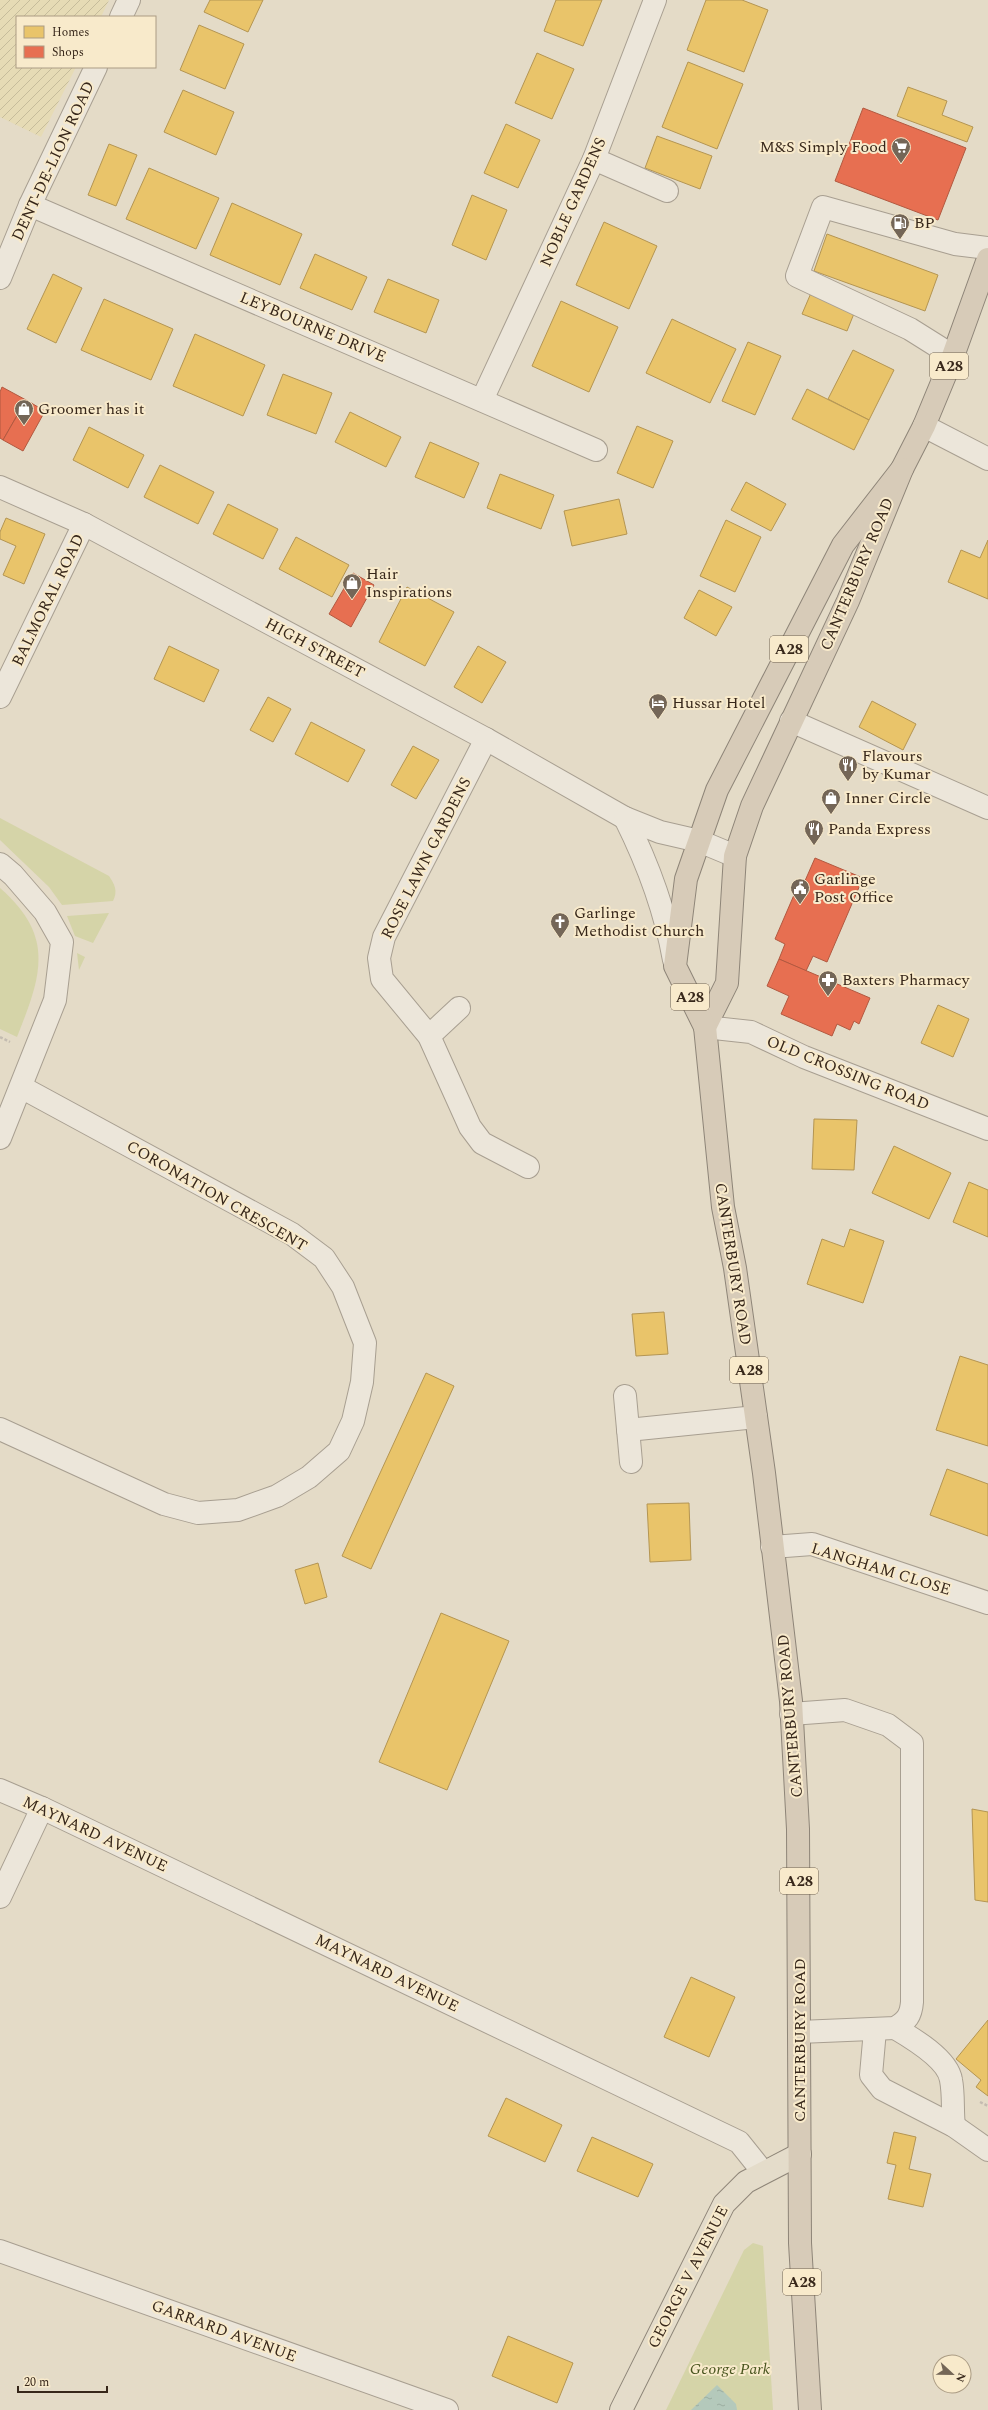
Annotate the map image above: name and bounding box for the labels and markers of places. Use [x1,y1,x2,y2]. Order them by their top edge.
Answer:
place label: M&S Simply Food [760,135,887,159]
supermarket icon: M&S Simply Food [890,136,912,164]
place label: BP [914,211,935,235]
fuel station icon: BP [889,212,911,240]
place label: Groomer has it [38,397,145,421]
shop icon: Groomer has it [13,398,35,426]
place label: Hair Inspirations [366,562,452,604]
shop icon: Hair Inspirations [341,572,363,600]
place label: Hussar Hotel [672,691,766,715]
hotel icon: Hussar Hotel [647,692,669,720]
place label: Flavours by Kumar [862,744,931,786]
restaurant icon: Flavours by Kumar [837,754,859,782]
place label: Inner Circle [845,786,931,810]
shop icon: Inner Circle [820,787,842,815]
place label: Panda Express [828,817,931,841]
restaurant icon: Panda Express [803,818,825,846]
place label: Garlinge Post Office [814,867,893,909]
public building icon: Garlinge Post Office [789,877,811,905]
place label: Garlinge Methodist Church [574,901,704,943]
church icon: Garlinge Methodist Church [549,911,571,939]
place label: Baxters Pharmacy [842,968,971,992]
pharmacy icon: Baxters Pharmacy [817,969,839,997]

